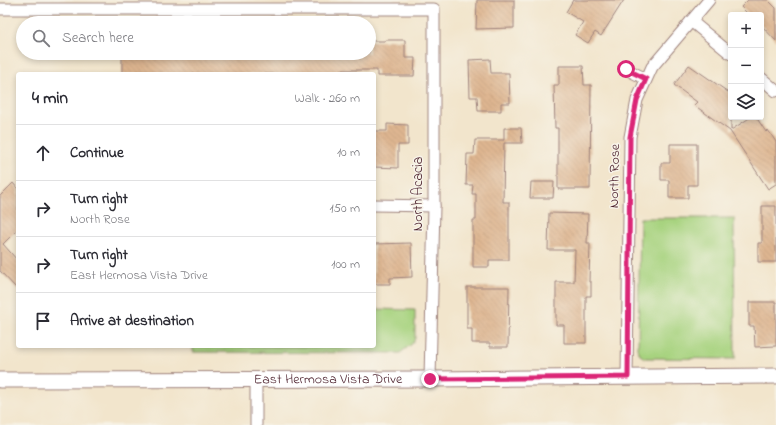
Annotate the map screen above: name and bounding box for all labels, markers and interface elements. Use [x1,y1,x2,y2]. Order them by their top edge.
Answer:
map controls [728,12,764,120]
button: + [728,12,764,48]
search box [16,16,376,60]
icon: search [30,27,52,49]
text: Search here [62,27,134,49]
button: − [728,48,764,84]
route start [617,60,635,78]
button: layers [728,84,764,120]
text: 4 min [32,86,68,111]
text: Walk · 260 m [295,89,360,108]
icon: ahead [32,142,54,164]
text: Continue [70,142,124,164]
text: 10 m [337,143,360,162]
street label: North Rose [604,143,626,208]
street label: North Acacia [408,157,429,231]
text: Turn right [70,188,128,210]
icon: right [32,198,54,220]
text: 150 m [329,199,360,218]
text: North Rose [70,210,130,229]
text: Turn right [70,244,128,266]
icon: right [32,254,54,276]
text: 100 m [331,255,360,274]
text: East Hermosa Vista Drive [70,266,208,285]
icon: arrive [32,310,54,332]
text: Arrive at destination [70,310,194,332]
street label: East Hermosa Vista Drive [254,369,403,390]
route end [421,370,439,388]

